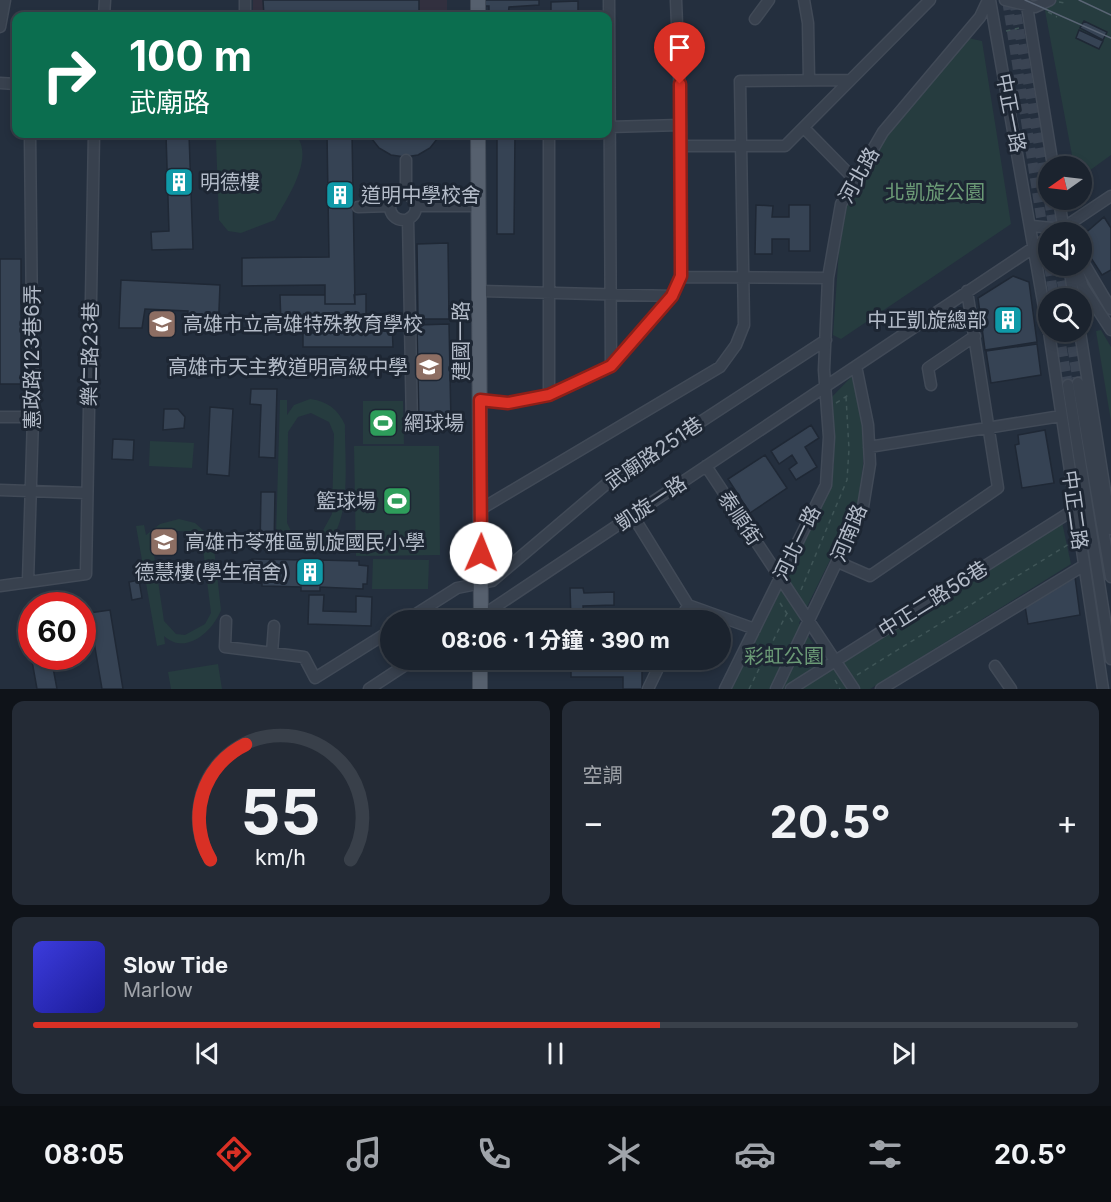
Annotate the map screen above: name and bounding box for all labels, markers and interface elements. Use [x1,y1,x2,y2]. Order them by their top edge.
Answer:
pin [654,22,705,84]
text: 100 m [129,30,252,81]
icon: arrive [663,31,696,64]
icon: right [30,36,108,114]
street label: 中正一路 [992,71,1030,155]
text: 武廟路 [129,86,210,119]
street label: 河北路 [834,143,884,207]
north arrow [1038,156,1092,210]
map controls [1038,156,1092,342]
building icon: 明德樓 [163,166,195,198]
place label: 明德樓 [200,170,260,194]
building icon: 道明中學校舍 [324,179,356,211]
park label: 北凱旋公園 [885,180,985,204]
place label: 道明中學校舍 [361,183,481,207]
button: sound [1038,222,1092,276]
street label: 憲政路123巷6弄 [20,284,44,430]
button: search [1038,288,1092,342]
street label: 建國一路 [449,301,473,381]
street label: 樂仁路23巷 [77,302,103,406]
building icon: 中正凱旋總部 [992,304,1024,336]
school or university icon: 高雄市立高雄特殊教育學校 [146,308,178,340]
place label: 中正凱旋總部 [867,308,987,332]
place label: 高雄市立高雄特殊教育學校 [183,312,423,336]
school or university icon: 高雄市天主教道明高級中學 [413,351,445,383]
place label: 高雄市天主教道明高級中學 [168,355,408,379]
sports icon: 網球場 [367,407,399,439]
place label: 網球場 [404,411,464,435]
street label: 武廟路251巷 [601,412,707,494]
street label: 中正二路 [1058,469,1092,551]
street label: 凱旋一路 [611,471,691,535]
sports icon: 籃球場 [381,485,413,517]
street label: 泰順街 [713,486,767,550]
place label: 籃球場 [316,489,376,513]
street label: 河南路 [826,501,872,565]
street label: 河北一路 [769,502,825,584]
position arrow [449,521,513,585]
school or university icon: 高雄市苓雅區凱旋國民小學 [148,526,180,558]
place label: 高雄市苓雅區凱旋國民小學 [185,530,425,554]
building icon: 德慧樓(學生宿舍) [294,556,326,588]
street label: 中正二路56巷 [874,556,992,642]
place label: 德慧樓(學生宿舍) [134,560,289,584]
speed limit sign: 60 [18,592,96,670]
text: 08:06 · 1 分鐘 · 390 m [441,627,670,653]
park label: 彩虹公園 [744,644,824,668]
text: 空調 [583,763,623,787]
text: 55 [241,774,321,849]
text: 20.5° [770,794,891,849]
text: − [583,802,604,842]
text: + [1056,802,1078,842]
text: km/h [255,844,306,870]
text: Slow Tide [123,952,228,978]
text: Marlow [123,978,193,1002]
icon: previous [191,1037,224,1070]
icon: pause [539,1037,572,1070]
icon: next [887,1037,920,1070]
icon: directions [213,1133,255,1175]
icon: music [343,1133,385,1175]
icon: phone [473,1133,515,1175]
icon: climate [603,1133,645,1175]
icon: car [734,1133,776,1175]
icon: filters [864,1133,906,1175]
text: 08:05 [44,1138,124,1171]
text: 20.5° [994,1138,1067,1171]

